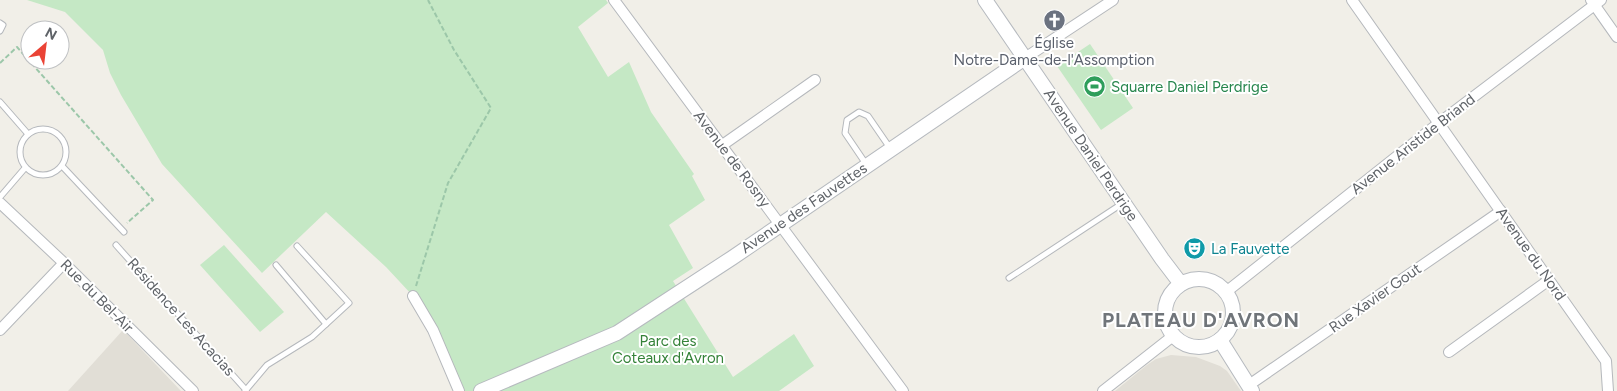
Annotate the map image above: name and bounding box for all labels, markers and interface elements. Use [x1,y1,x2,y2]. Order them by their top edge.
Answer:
church icon: Église Notre-Dame-de-l'Assomption [1042,8,1066,32]
north arrow [20,20,70,70]
text: N [42,24,60,44]
place label: Église Notre-Dame-de-l'Assomption [954,34,1154,69]
sports icon: Squarre Daniel Perdrige [1083,75,1107,99]
place label: Squarre Daniel Perdrige [1111,78,1268,96]
street label: Avenue Daniel Perdrige [1040,85,1142,225]
street label: Avenue Aristide Briand [1347,90,1479,198]
street label: Avenue de Rosny [690,107,774,211]
street label: Avenue des Fauvettes [737,159,871,257]
street label: Avenue du Nord [1492,204,1570,304]
theatre icon: La Fauvette [1183,237,1207,261]
place label: La Fauvette [1211,240,1290,258]
street label: Résidence Les Acacias [123,254,239,380]
street label: Rue du Bel-Air [57,256,137,336]
street label: Rue Xavier Gout [1325,259,1425,336]
district label: PLATEAU D'AVRON [1102,308,1300,332]
park label: Parc des Coteaux d'Avron [612,332,724,367]

